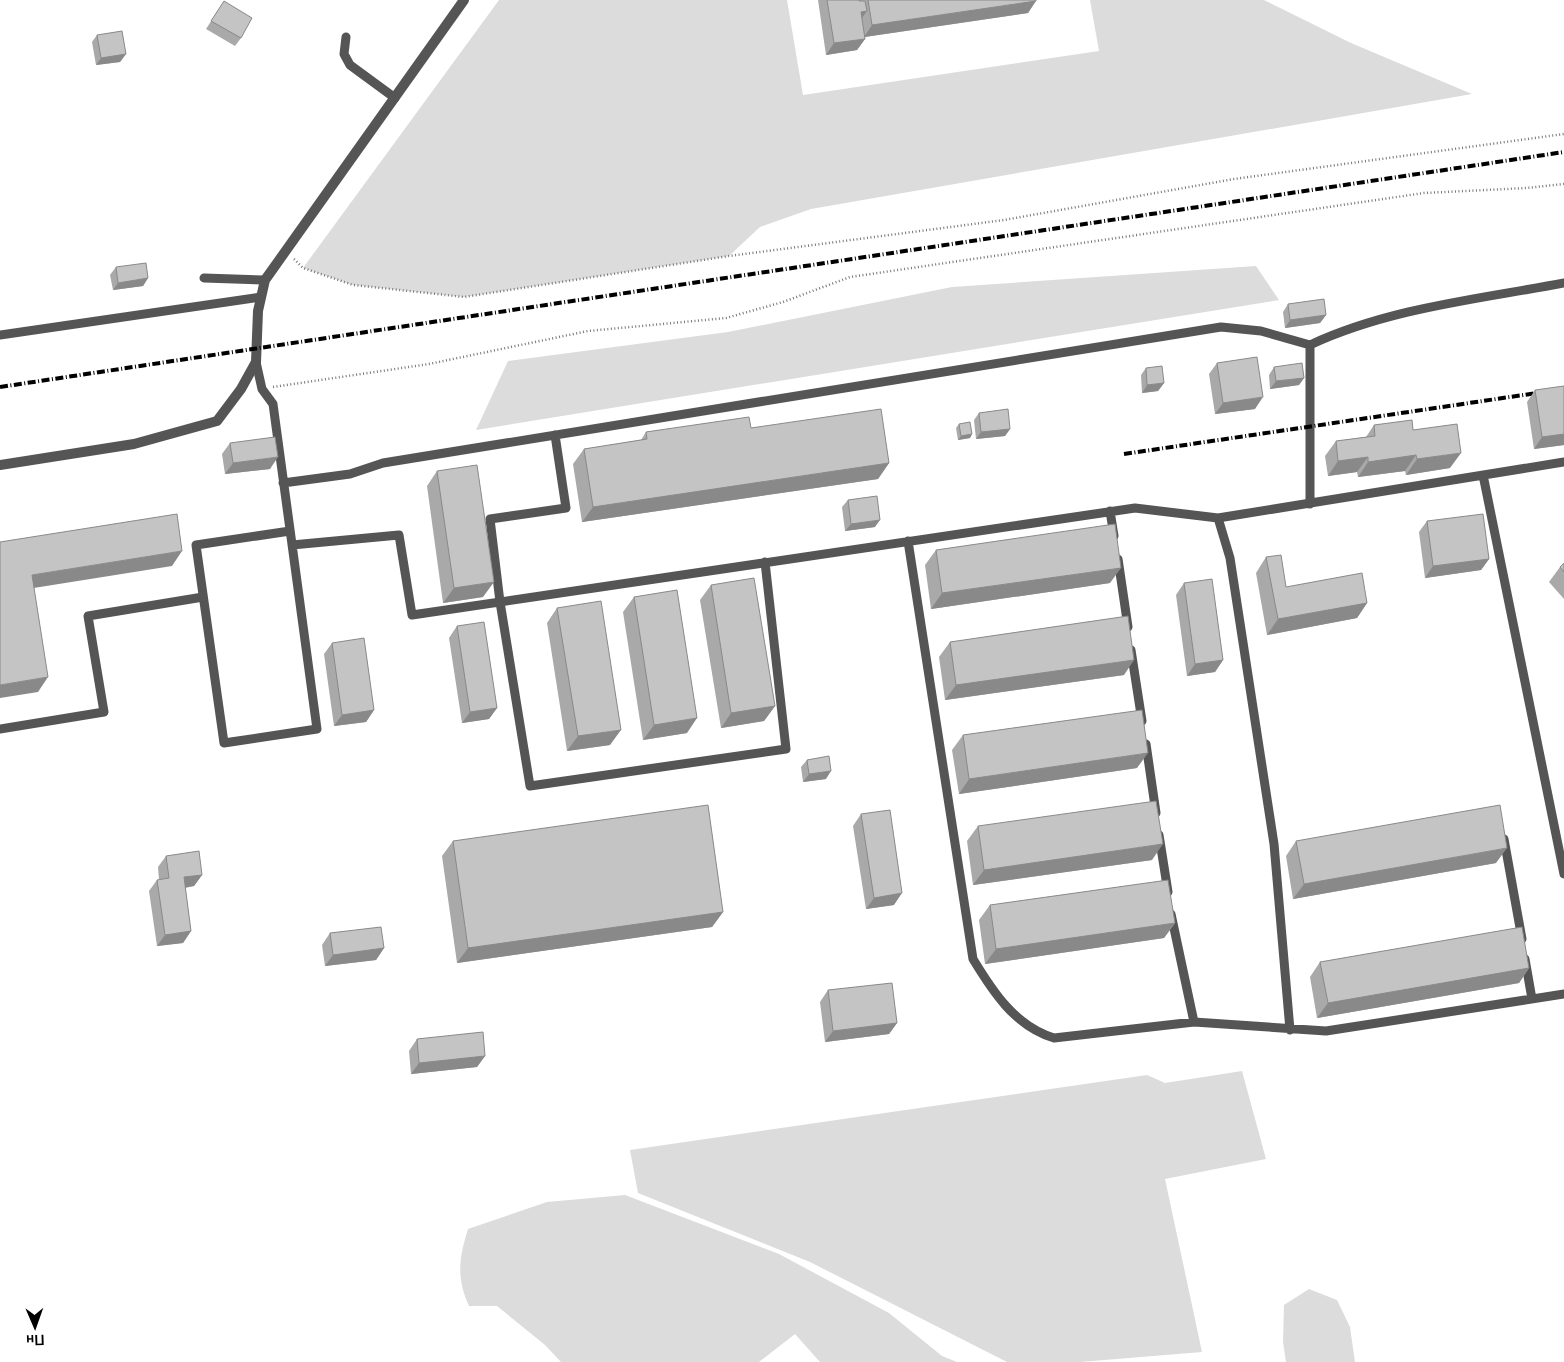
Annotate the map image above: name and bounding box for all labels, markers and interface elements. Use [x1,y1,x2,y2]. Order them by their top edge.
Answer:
north arrow [10,1302,60,1352]
text: Пн [26,1332,45,1349]

